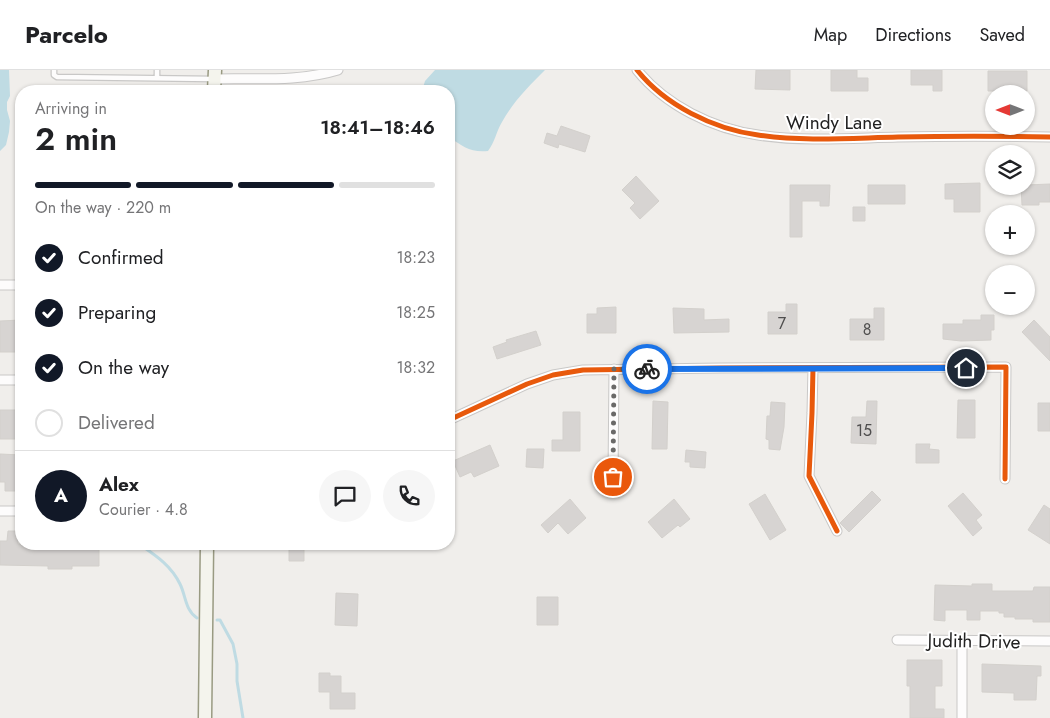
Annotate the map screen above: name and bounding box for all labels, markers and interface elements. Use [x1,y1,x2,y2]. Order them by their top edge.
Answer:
text: Parcelo [25,17,108,52]
text: Map [814,22,847,48]
text: Directions [875,22,951,48]
text: Saved [979,22,1025,48]
north arrow [985,85,1035,135]
map controls [985,85,1035,315]
text: Arriving in [35,97,107,120]
street label: Windy Lane [786,109,882,136]
text: 18:41–18:46 [320,114,435,141]
text: 2 min [35,116,117,162]
button: layers [985,145,1035,195]
text: On the way · 220 m [35,196,171,219]
button: + [985,205,1035,255]
icon: check [35,244,63,272]
text: Confirmed [78,244,164,271]
text: 18:23 [396,246,435,269]
button: − [985,265,1035,315]
icon: check [35,299,63,327]
text: Preparing [78,299,156,326]
text: 18:25 [396,301,435,324]
house number: 7 [778,312,787,335]
house number: 8 [863,318,871,341]
courier [622,344,672,394]
pin [945,347,987,389]
icon: check [35,354,63,382]
text: On the way [78,354,169,381]
icon: home [952,354,980,382]
icon: bike [633,355,661,383]
text: 18:32 [396,356,435,379]
text: Delivered [78,409,155,436]
house number: 15 [856,419,872,442]
pin [592,456,634,498]
icon: bag [599,463,627,491]
button: chat [319,470,371,522]
button: phone [383,470,435,522]
text: Alex [99,471,139,498]
text: A [54,482,68,509]
text: Courier · 4.8 [99,498,188,521]
street label: Judith Drive [924,627,1021,655]

